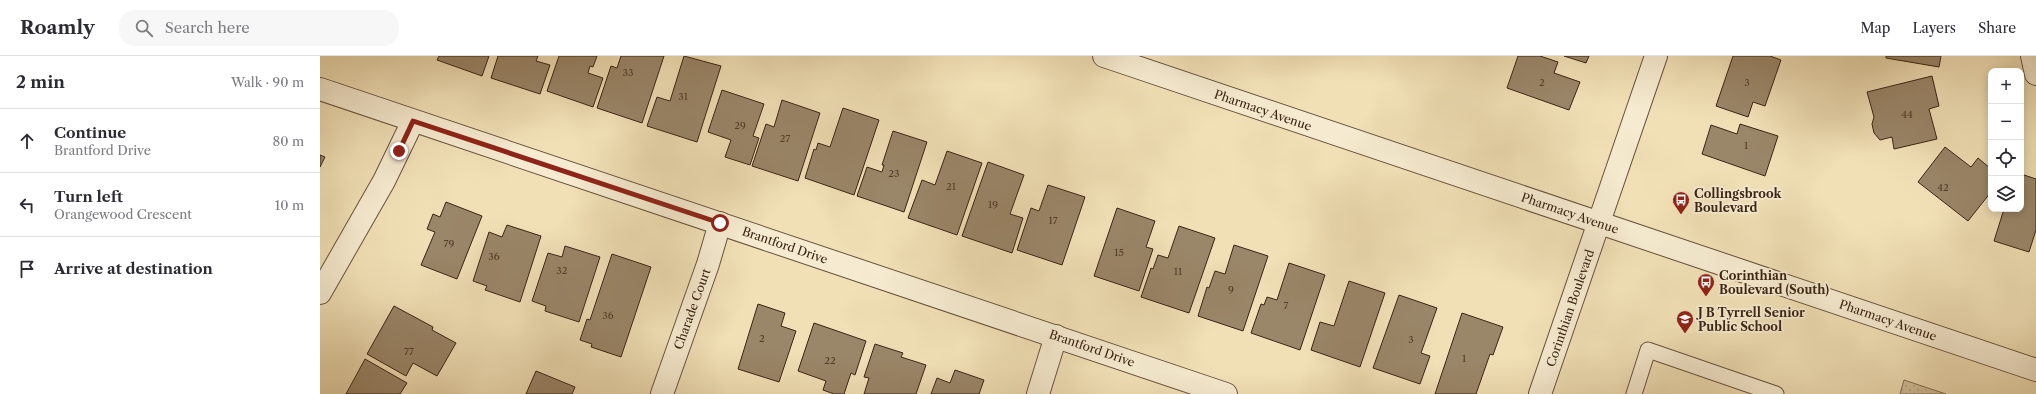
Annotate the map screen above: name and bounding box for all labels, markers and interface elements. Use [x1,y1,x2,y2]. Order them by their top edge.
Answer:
search box [119,10,399,46]
text: Roamly [20,16,95,39]
icon: search [133,17,155,39]
text: Search here [165,18,250,37]
text: Map [1860,19,1890,37]
text: Layers [1912,19,1956,37]
text: Share [1978,19,2016,37]
house number: 33 [622,66,634,79]
map controls [1988,68,2024,212]
button: + [1988,68,2024,104]
text: 2 min [16,72,65,92]
text: Walk · 90 m [231,74,304,90]
house number: 2 [1539,76,1545,89]
house number: 3 [1744,76,1750,89]
street label: Pharmacy Avenue [1212,86,1314,134]
house number: 31 [678,90,689,103]
button: − [1988,104,2024,140]
house number: 44 [1901,108,1913,121]
house number: 29 [734,119,746,132]
text: Continue [54,123,126,142]
icon: ahead [16,130,38,152]
house number: 27 [780,132,790,145]
text: 80 m [272,133,304,149]
house number: 1 [1744,139,1749,152]
button: locate [1988,140,2024,176]
text: Brantford Drive [54,142,151,158]
route end [390,142,408,160]
house number: 23 [888,167,900,180]
button: layers [1988,176,2024,212]
house number: 21 [946,180,957,193]
house number: 42 [1937,181,1949,194]
place label: Collingsbrook Boulevard [1694,186,1783,215]
text: Turn left [54,187,123,206]
street label: Pharmacy Avenue [1519,189,1621,237]
bus stop icon: Collingsbrook Boulevard [1671,190,1691,215]
icon: left [16,194,38,216]
text: 10 m [275,197,304,213]
house number: 19 [988,198,998,211]
text: Orangewood Crescent [54,206,192,222]
route start [711,214,729,232]
house number: 17 [1048,214,1058,227]
street label: Brantford Drive [740,223,830,267]
house number: 79 [444,237,455,250]
house number: 15 [1114,246,1124,259]
street label: Corinthian Boulevard [1543,247,1597,369]
house number: 36 [488,250,500,263]
icon: arrive [16,258,38,280]
text: Arrive at destination [54,259,213,278]
house number: 32 [556,264,568,277]
house number: 11 [1174,265,1183,278]
street label: Charade Court [670,266,714,351]
place label: Corinthian Boulevard (South) [1719,268,1829,297]
bus stop icon: Corinthian Boulevard (South) [1696,272,1716,297]
house number: 9 [1228,283,1234,296]
street label: Pharmacy Avenue [1837,296,1939,344]
house number: 7 [1284,299,1289,312]
place label: J B Tyrrell Senior Public School [1696,305,1805,334]
house number: 36 [602,309,614,322]
school or university icon: J B Tyrrell Senior Public School [1675,309,1695,334]
street label: Brantford Drive [1047,326,1137,370]
house number: 2 [759,332,765,345]
house number: 3 [1408,333,1414,346]
house number: 77 [404,345,414,358]
house number: 1 [1462,352,1467,365]
house number: 22 [824,354,836,367]

